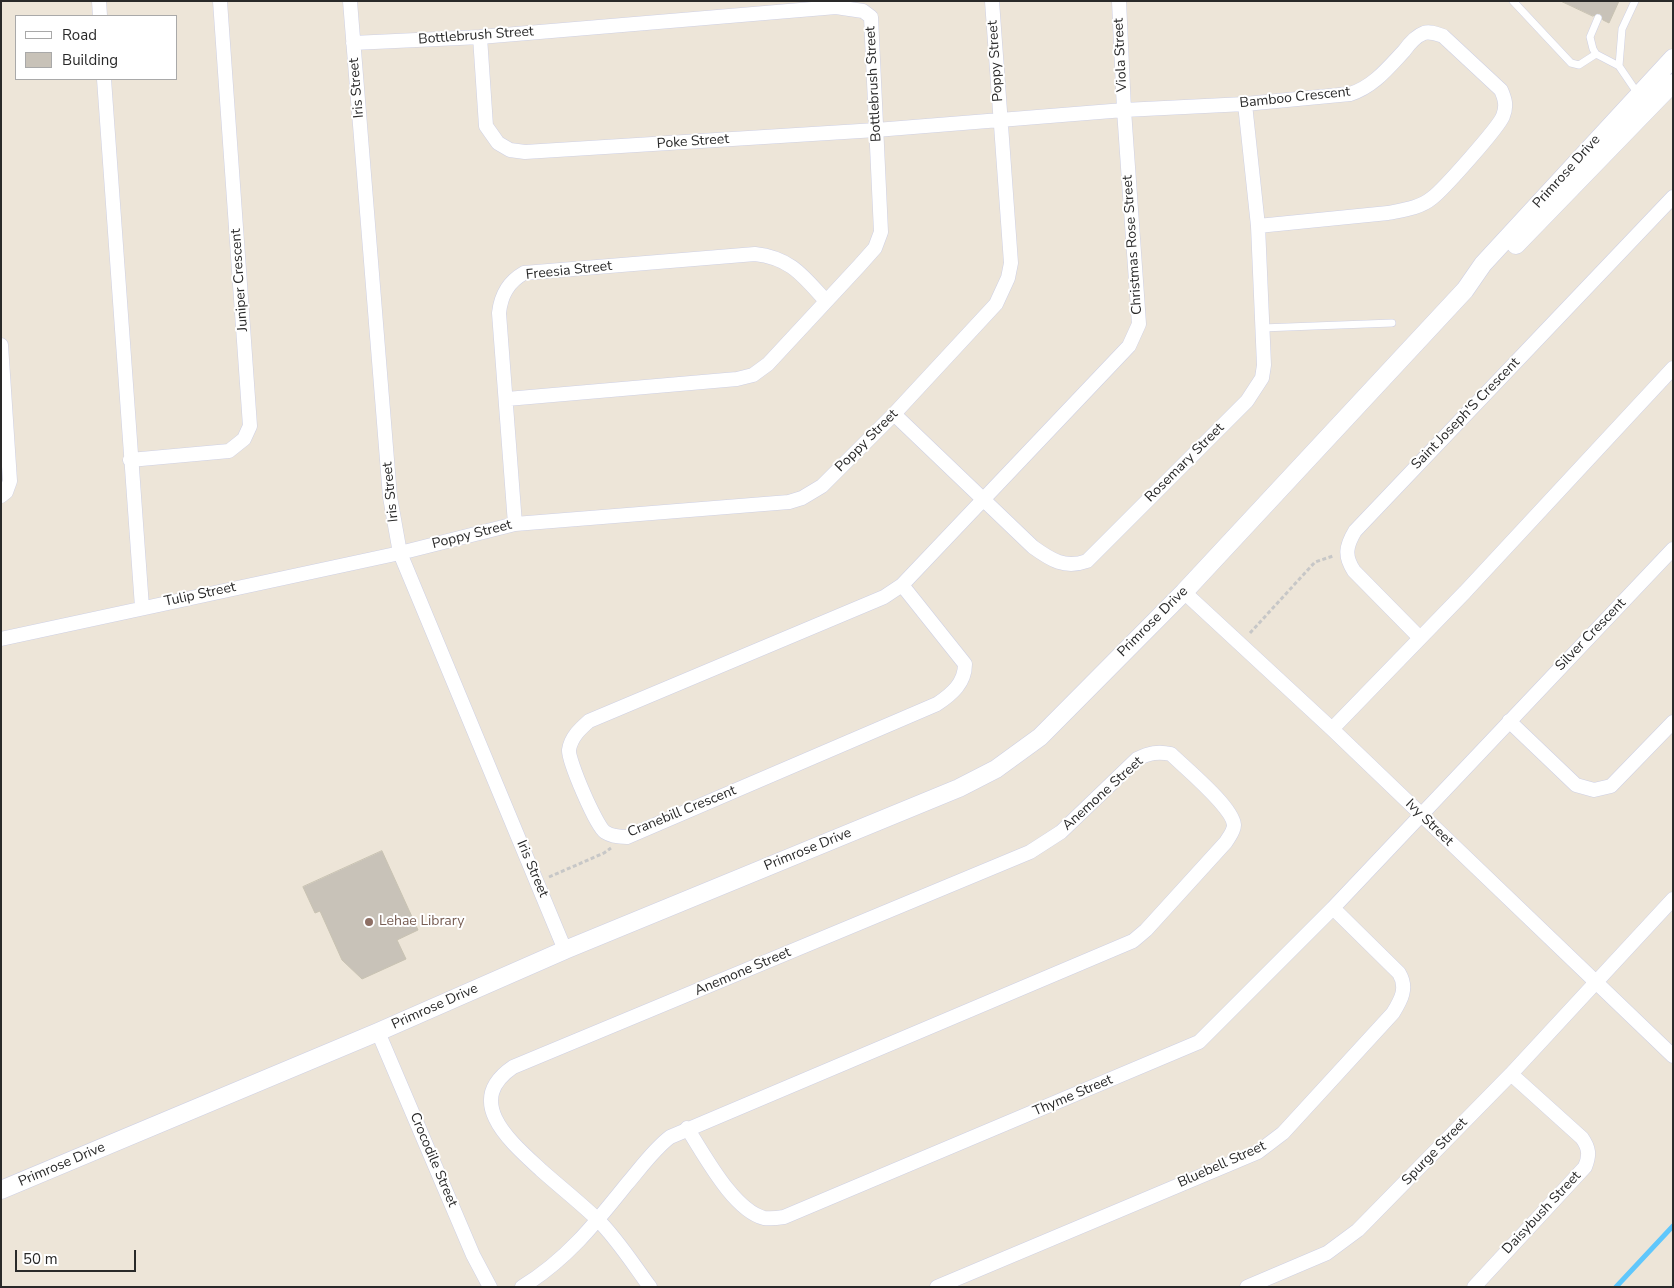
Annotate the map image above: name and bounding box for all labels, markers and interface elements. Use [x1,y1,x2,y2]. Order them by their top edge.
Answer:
legend [15,15,178,80]
street label: Viola Street [1111,18,1131,92]
street label: Poppy Street [985,20,1007,102]
street label: Bottlebrush Street [418,24,534,48]
text: Road [62,25,97,45]
street label: Bottlebrush Street [863,26,885,142]
text: Building [62,50,118,70]
street label: Iris Street [346,57,368,119]
street label: Bamboo Crescent [1239,84,1351,112]
street label: Poke Street [656,131,730,153]
street label: Primrose Drive [1530,132,1604,212]
street label: Christmas Rose Street [1120,175,1146,315]
street label: Juniper Crescent [228,228,252,332]
street label: Freesia Street [525,258,613,284]
street label: Saint Joseph'S Crescent [1408,355,1524,473]
street label: Poppy Street [832,406,902,476]
street label: Rosemary Street [1142,420,1228,506]
street label: Iris Street [379,461,403,523]
street label: Poppy Street [430,517,514,553]
street label: Tulip Street [163,579,237,611]
street label: Primrose Drive [1114,583,1192,661]
street label: Silver Crescent [1552,595,1630,675]
street label: Anemone Street [1059,753,1147,835]
street label: Cranebill Crescent [625,783,739,841]
street label: Ivy Street [1402,796,1456,850]
street label: Primrose Drive [762,825,854,875]
street label: Iris Street [512,838,552,900]
place label: Lehae Library [379,914,464,930]
marker: Lehae Library [363,916,375,928]
street label: Anemone Street [693,944,793,1000]
street label: Primrose Drive [389,980,481,1034]
street label: Thyme Street [1031,1072,1115,1120]
street label: Crocodile Street [406,1110,460,1210]
street label: Spurge Street [1399,1115,1471,1189]
street label: Bluebell Street [1175,1138,1269,1192]
street label: Primrose Drive [16,1139,108,1191]
street label: Daisybush Street [1499,1168,1585,1258]
scale bar [18,1240,139,1272]
text: 50 m [23,1249,58,1269]

